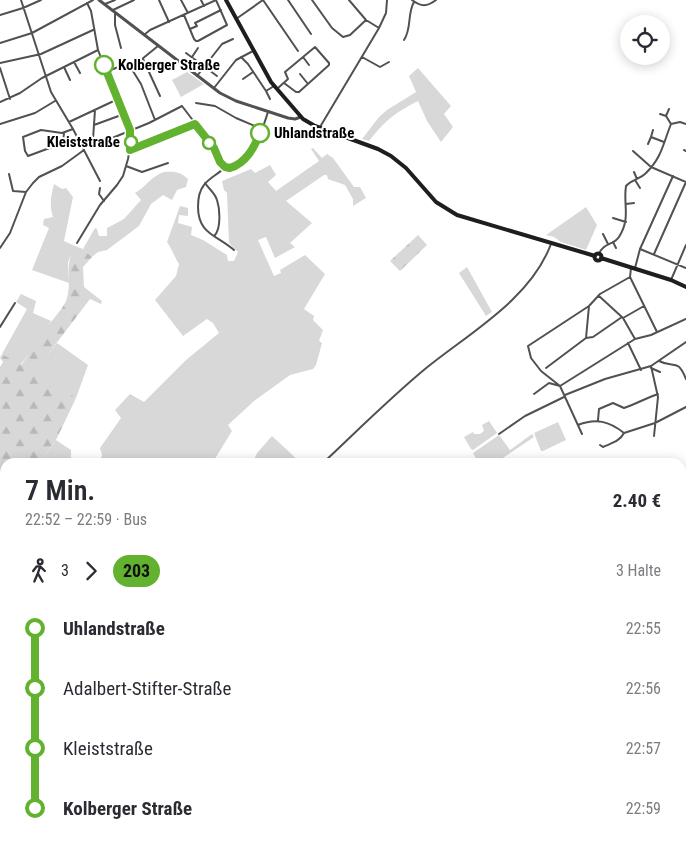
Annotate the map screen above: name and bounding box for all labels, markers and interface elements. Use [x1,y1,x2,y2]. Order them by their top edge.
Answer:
map controls [620,15,670,65]
button: locate [620,15,670,65]
marker: Kolberger Straße [94,55,114,75]
place label: Kolberger Straße [118,56,220,74]
marker: Uhlandstraße [250,123,270,143]
place label: Uhlandstraße [274,124,354,142]
place label: Kleiststraße [47,133,120,151]
marker: Kleiststraße [124,135,138,149]
unlabelled marker [202,136,216,150]
text: 7 Min. [25,474,95,507]
text: 2.40 € [613,489,661,512]
text: 22:52 – 22:59 · Bus [25,510,147,529]
icon: walk [25,557,53,585]
icon: forward [77,557,105,585]
text: 203 [123,560,150,581]
text: 3 [61,561,69,580]
text: 3 Halte [616,561,661,580]
text: Uhlandstraße [63,617,165,640]
text: 22:55 [626,619,661,638]
text: Adalbert-Stifter-Straße [63,677,231,700]
text: 22:56 [626,679,661,698]
text: Kleiststraße [63,737,153,760]
text: 22:57 [626,739,661,758]
text: Kolberger Straße [63,797,192,820]
text: 22:59 [626,799,661,818]

